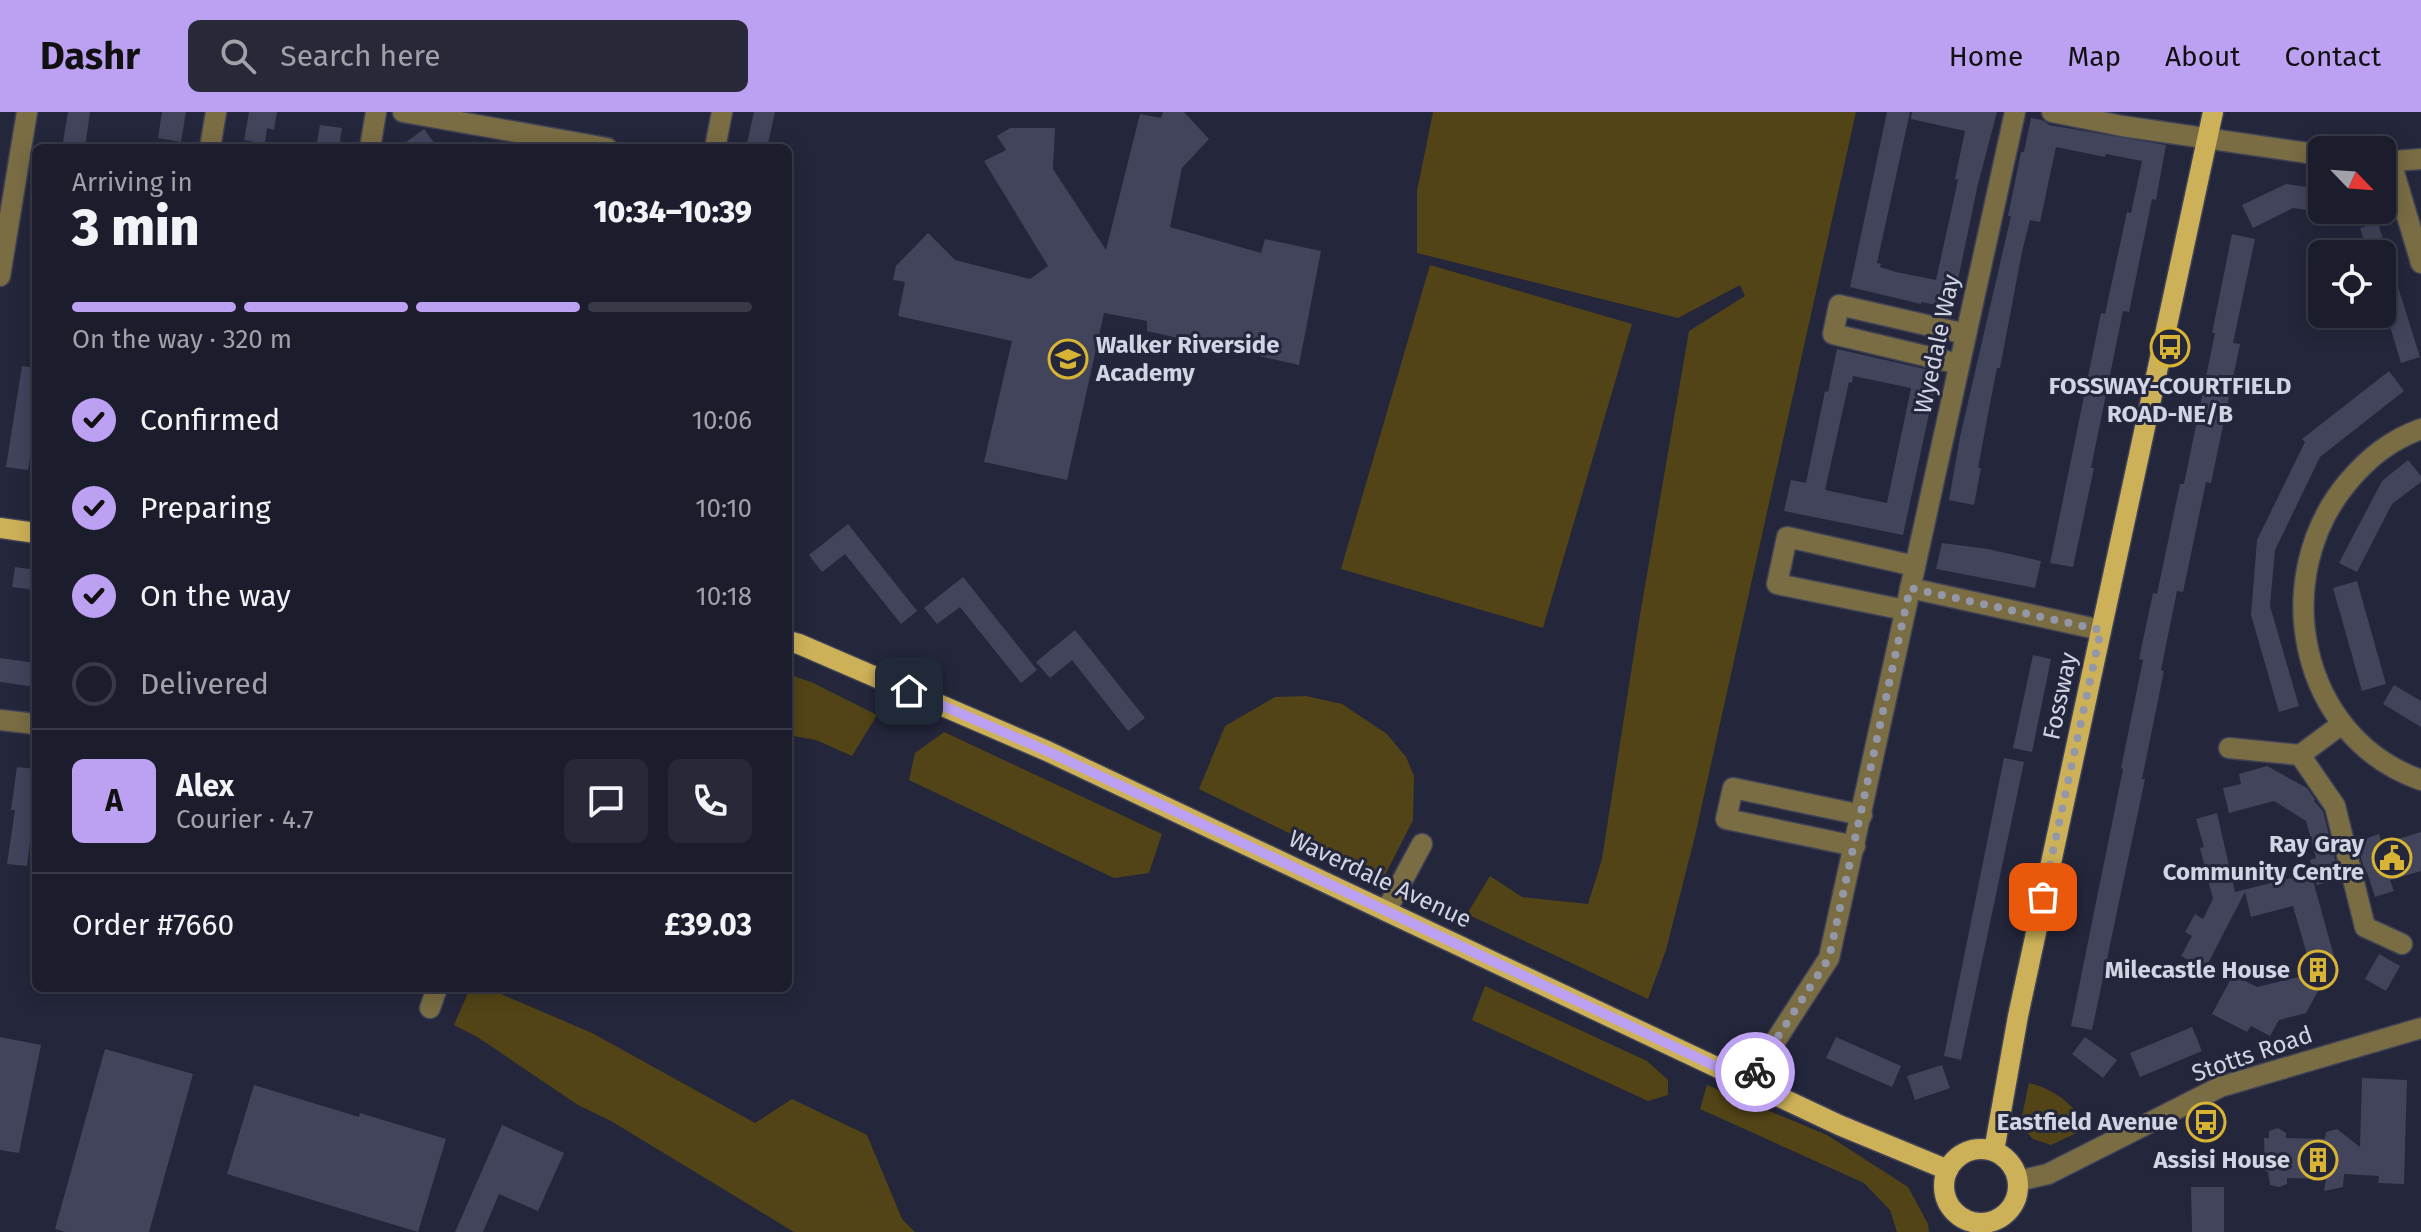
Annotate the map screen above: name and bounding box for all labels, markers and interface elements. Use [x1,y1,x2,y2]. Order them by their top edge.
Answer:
search box [188,20,748,92]
text: Dashr [40,33,140,79]
icon: search [216,34,260,78]
text: Search here [280,38,441,74]
text: Home [1949,40,2023,73]
text: Map [2067,40,2121,73]
text: About [2165,40,2240,73]
text: Contact [2284,40,2381,73]
north arrow [2308,136,2396,224]
map controls [2308,136,2396,328]
text: Arriving in [72,167,193,198]
text: 10:34–10:39 [593,194,752,230]
text: 3 min [72,196,200,259]
button: locate [2308,240,2396,328]
street label: Wyedale Way [1909,272,1965,416]
text: On the way · 320 m [72,324,292,355]
bus stop icon: FOSSWAY-COURTFIELD ROAD-NE/B [2149,326,2191,368]
place label: Walker Riverside Academy [1095,331,1279,387]
school or university icon: Walker Riverside Academy [1047,338,1089,380]
place label: FOSSWAY-COURTFIELD ROAD-NE/B [2049,372,2291,428]
icon: check [72,398,116,442]
text: Confirmed [140,402,280,438]
text: 10:06 [692,405,752,436]
icon: check [72,486,116,530]
text: Preparing [140,490,271,526]
text: 10:10 [695,493,752,524]
icon: check [72,574,116,618]
text: On the way [140,578,291,614]
text: 10:18 [695,581,752,612]
street label: Fossway [2037,650,2083,742]
pin [875,657,943,725]
text: Delivered [140,666,269,702]
icon: home [887,669,931,713]
button: chat [564,759,648,843]
button: phone [668,759,752,843]
text: Alex [176,768,234,804]
text: A [105,783,123,819]
text: Courier · 4.7 [176,804,314,835]
street label: Waverdale Avenue [1284,824,1476,934]
place label: Ray Gray Community Centre [2163,830,2365,886]
public building icon: Ray Gray Community Centre [2371,837,2413,879]
pin [2009,863,2077,931]
icon: bag [2021,875,2065,919]
text: Order #7660 [72,907,234,943]
text: £39.03 [664,907,752,943]
building icon: Milecastle House [2297,949,2339,991]
place label: Milecastle House [2105,956,2290,984]
street label: Stotts Road [2188,1020,2316,1088]
courier [1715,1032,1795,1112]
icon: bike [1733,1050,1777,1094]
bus stop icon: Eastfield Avenue [2185,1101,2227,1143]
place label: Eastfield Avenue [1997,1108,2178,1136]
building icon: Assisi House [2297,1139,2339,1181]
place label: Assisi House [2152,1146,2290,1174]

